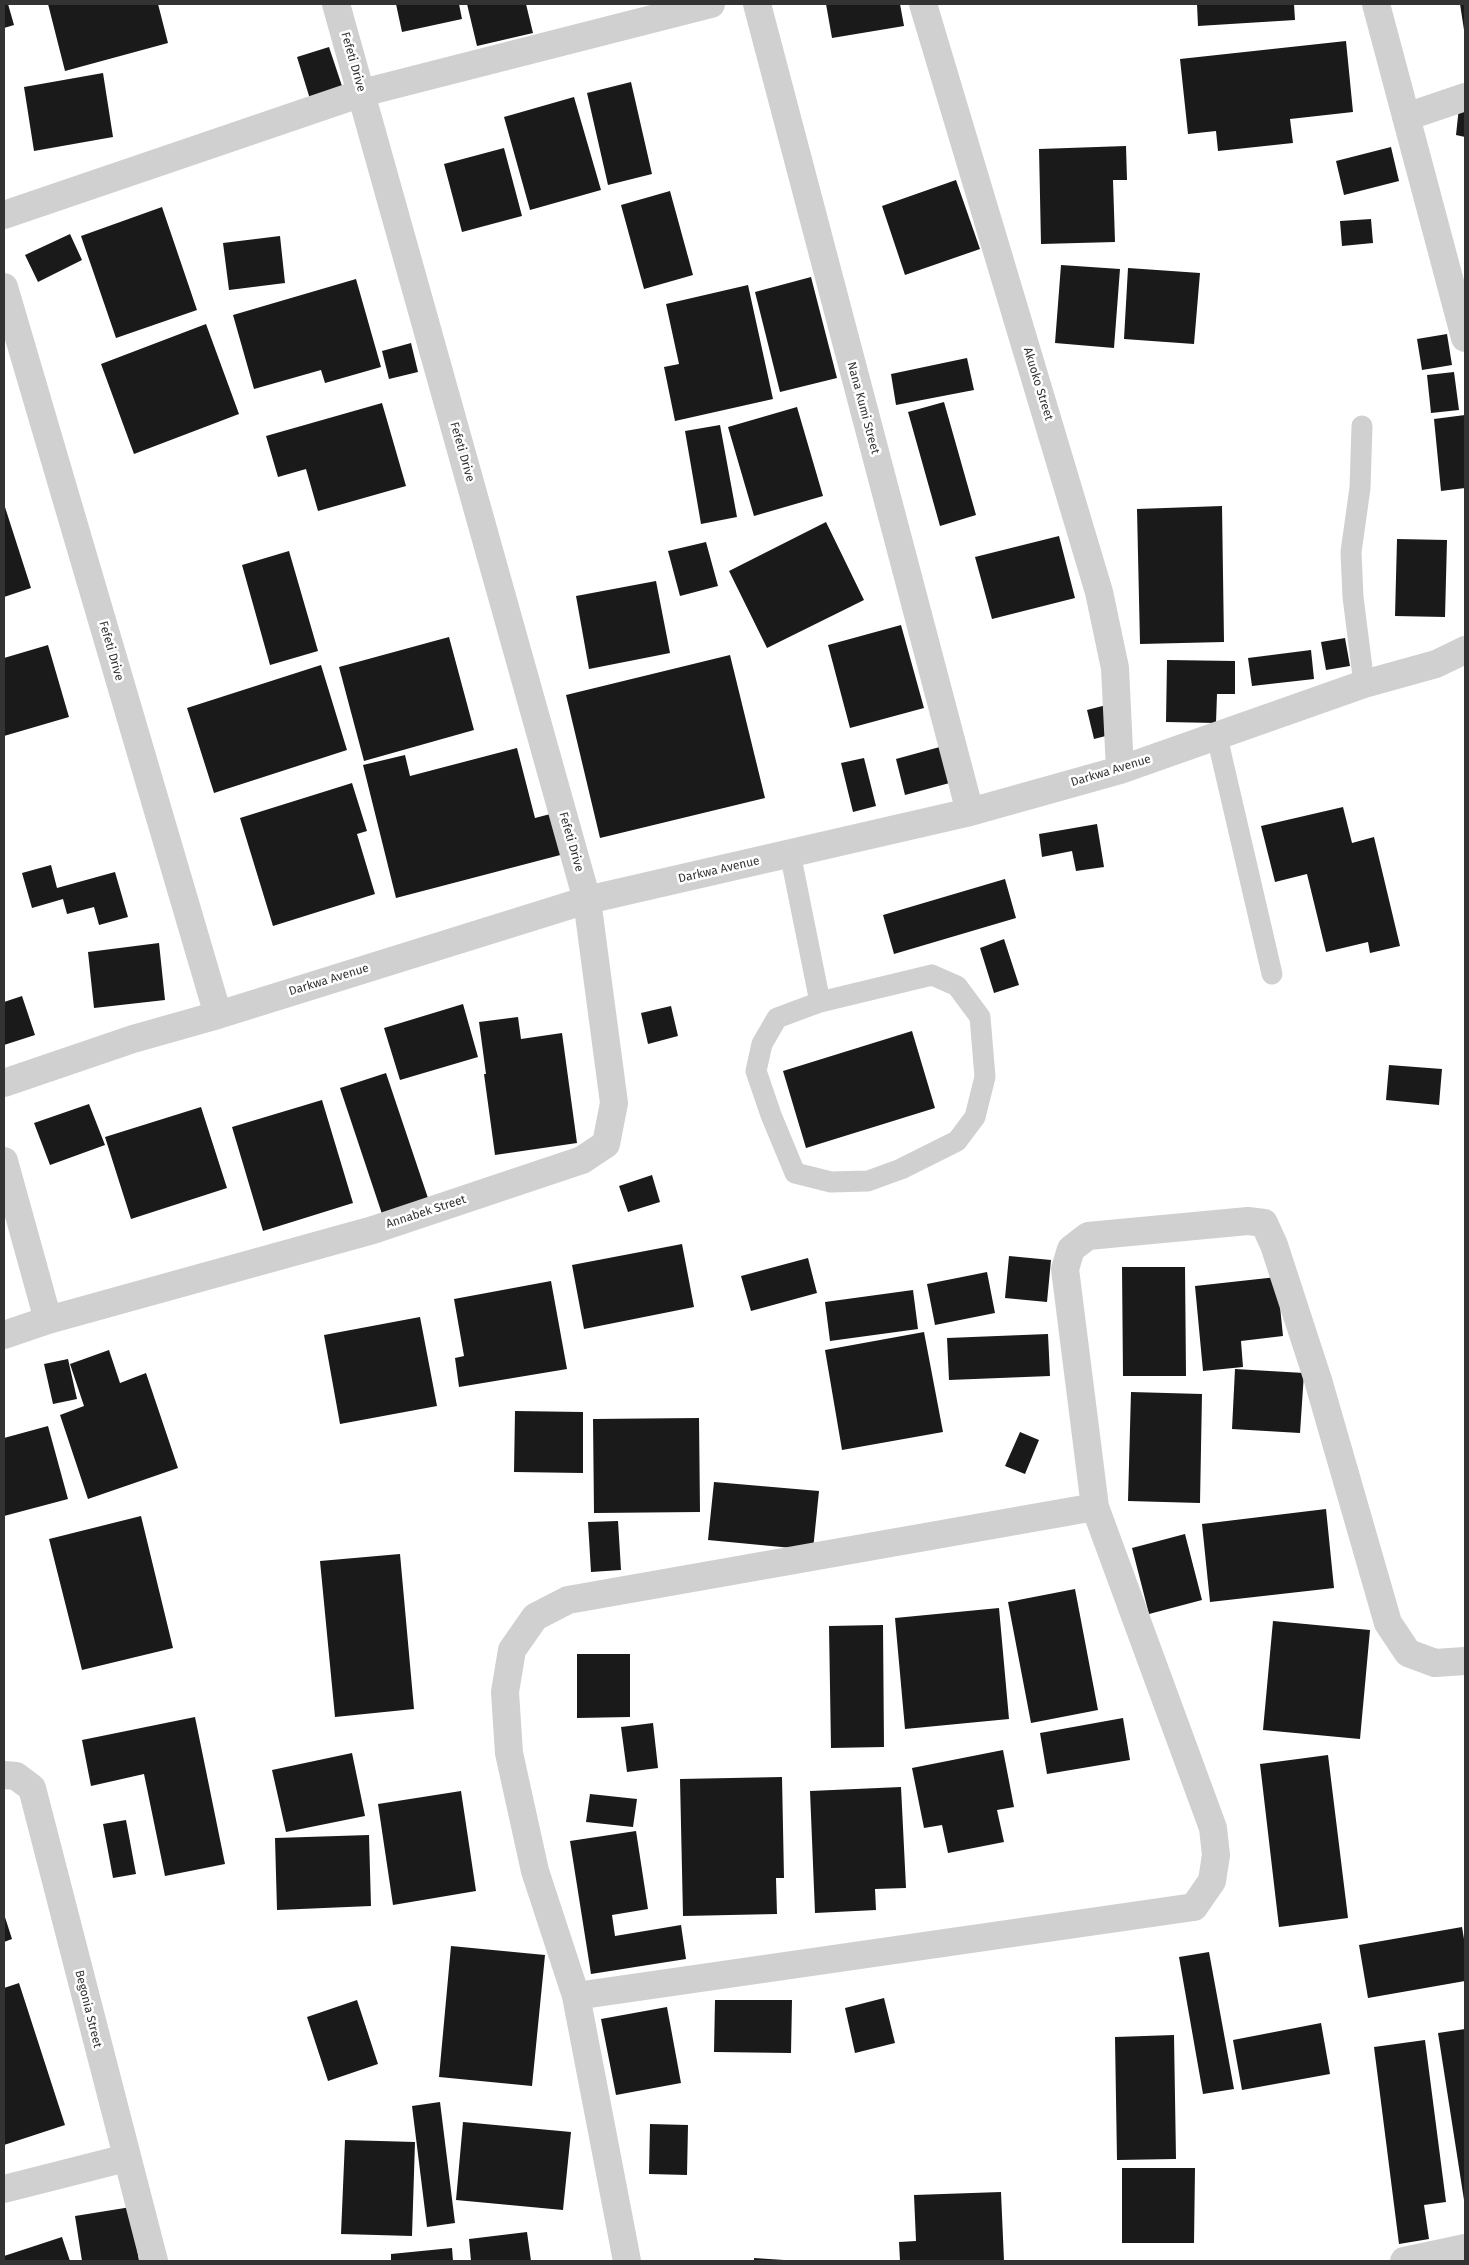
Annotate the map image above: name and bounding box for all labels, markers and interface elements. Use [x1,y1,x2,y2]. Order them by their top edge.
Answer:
street label: Fefeti Drive [338,30,368,94]
street label: Akuoko Street [1020,346,1056,422]
street label: Nana Kumi Street [844,360,882,456]
street label: Fefeti Drive [447,420,477,484]
street label: Fefeti Drive [96,619,126,683]
street label: Darkwa Avenue [1069,752,1153,790]
street label: Fefeti Drive [556,810,586,874]
street label: Darkwa Avenue [677,854,761,886]
street label: Darkwa Avenue [287,961,371,999]
street label: Annabek Street [384,1192,468,1232]
street label: Begonia Street [71,1969,105,2049]

